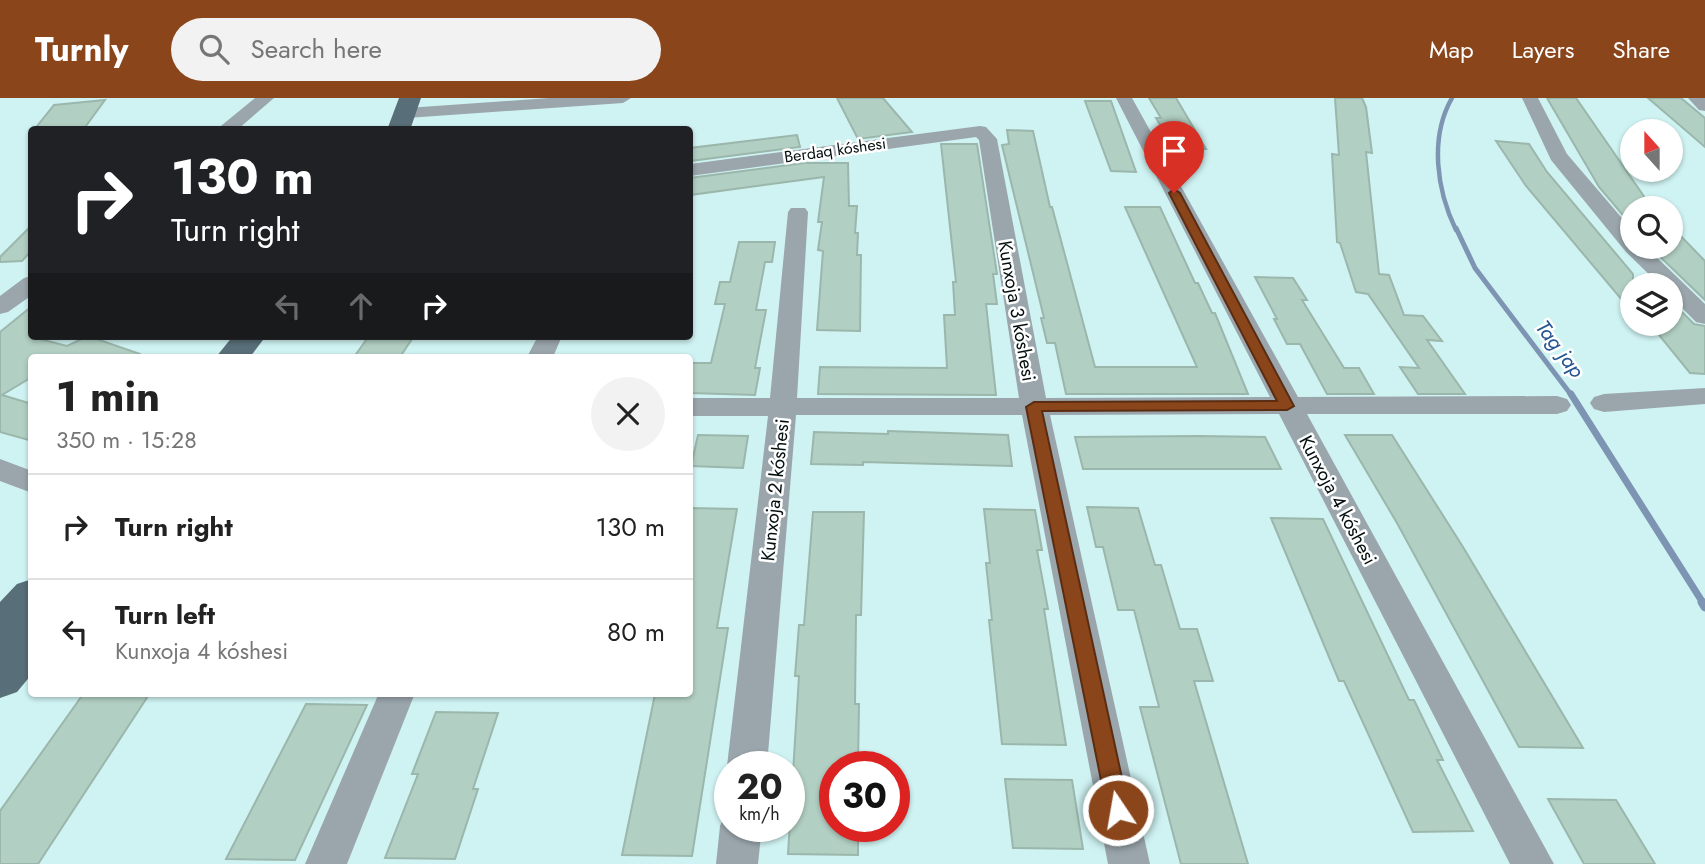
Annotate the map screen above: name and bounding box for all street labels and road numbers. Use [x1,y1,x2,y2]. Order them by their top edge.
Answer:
street label: Berdaq kóshesi [783,131,887,169]
street label: Kunxoja 3 kóshesi [991,239,1043,383]
street label: Kunxoja 2 kóshesi [754,418,796,562]
street label: Kunxoja 4 kóshesi [1293,431,1383,569]

